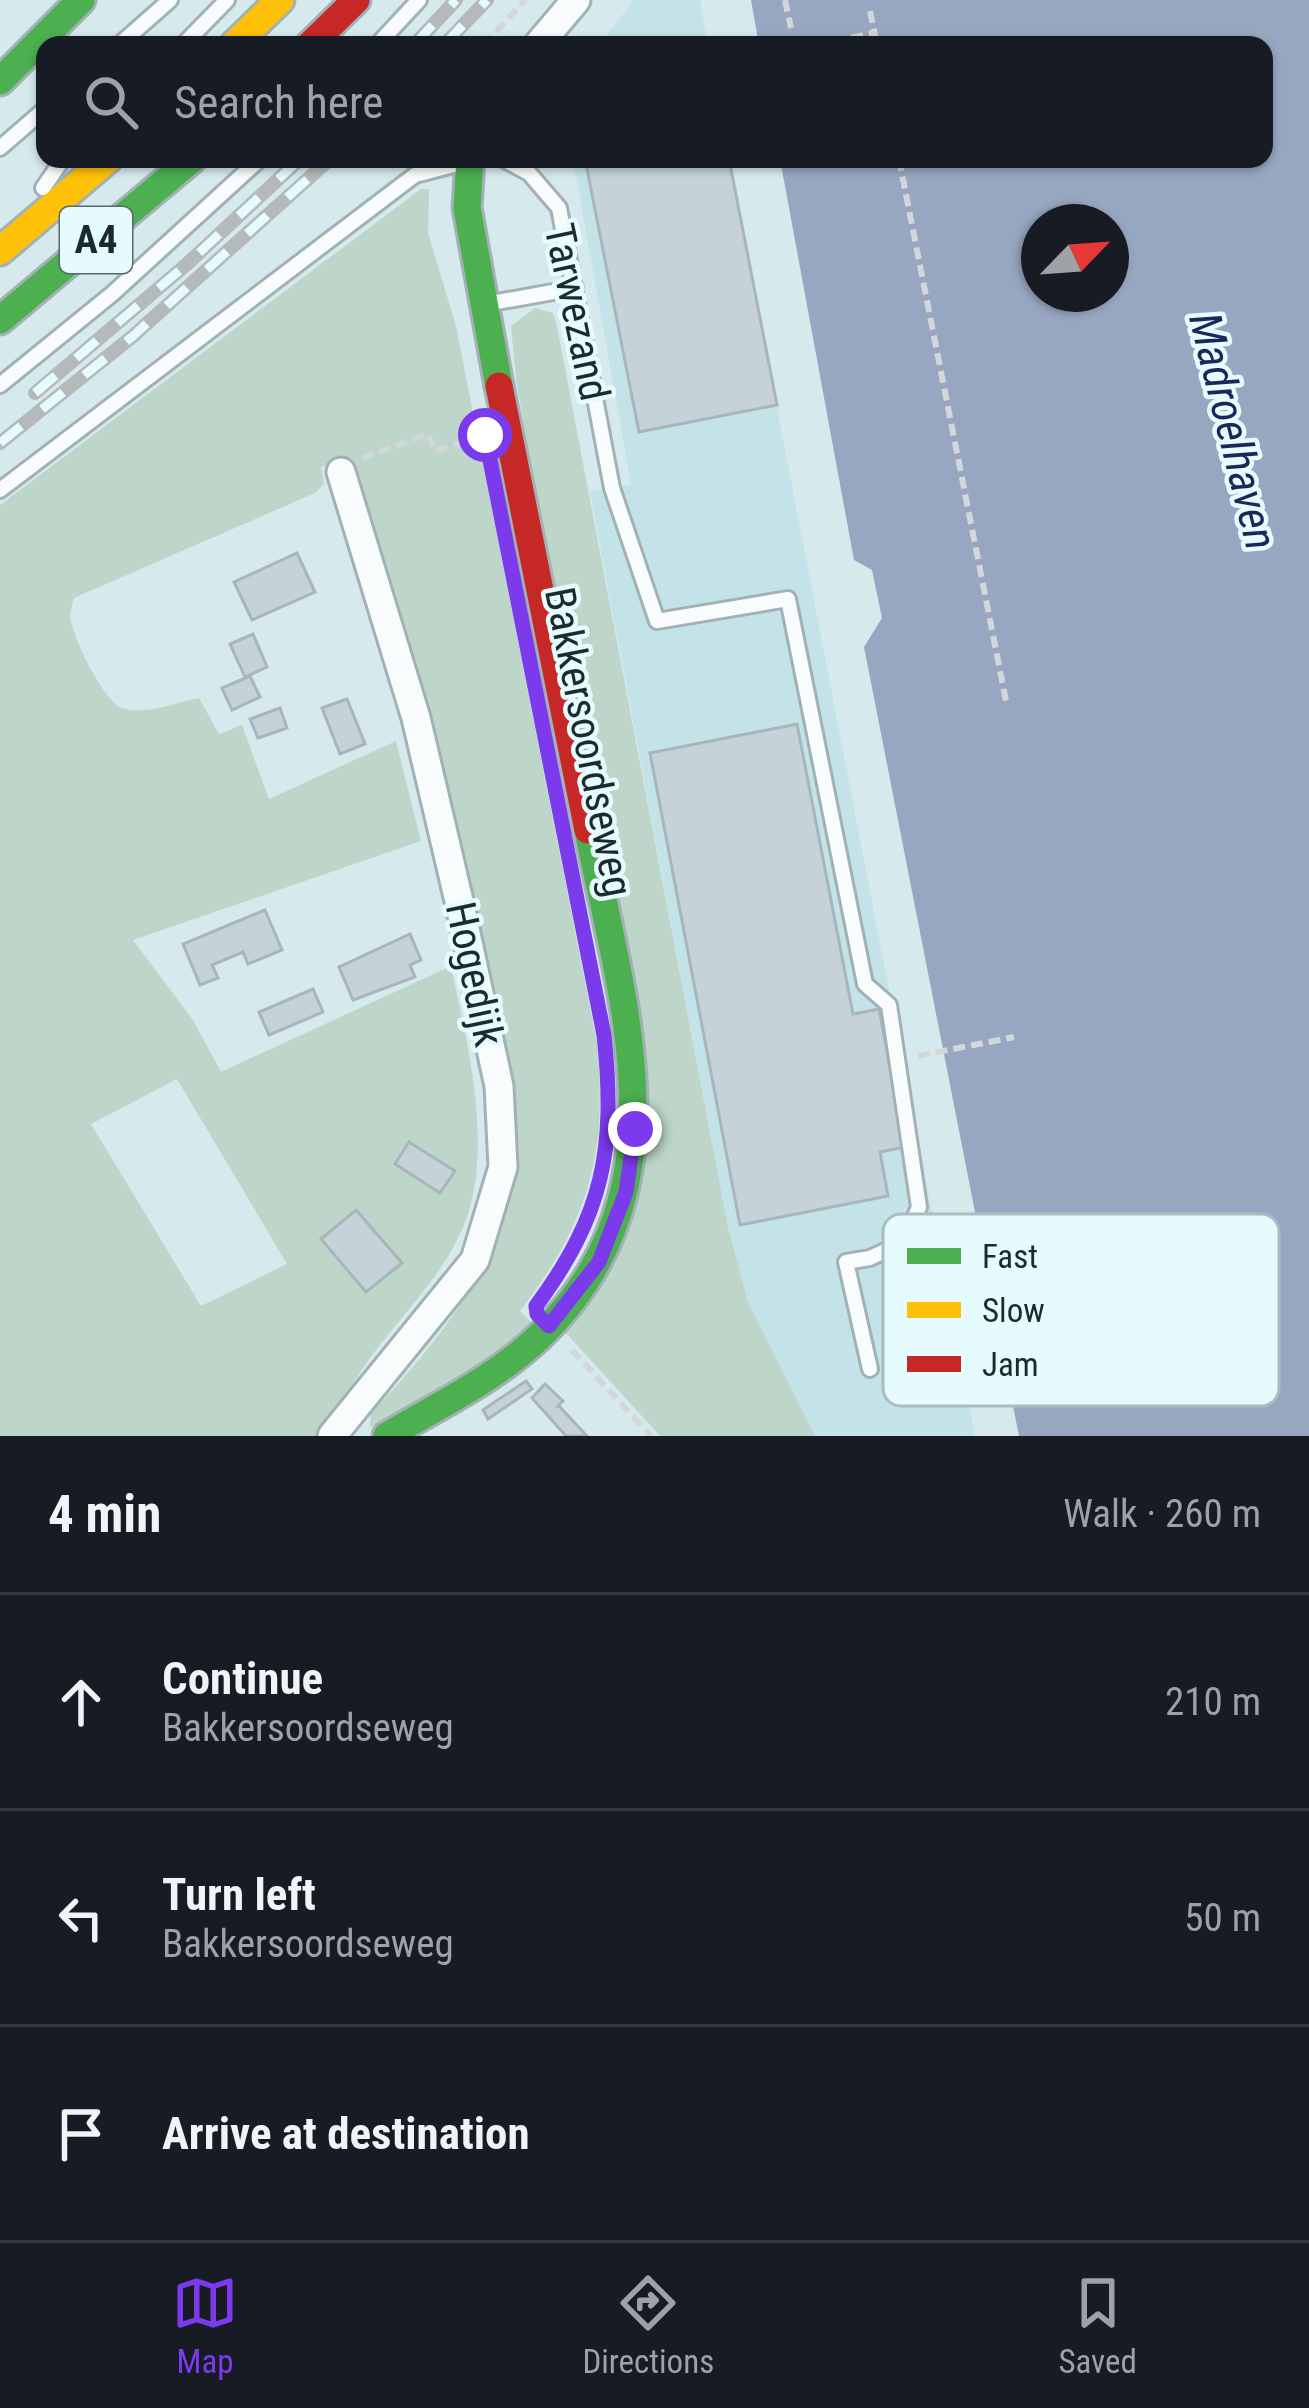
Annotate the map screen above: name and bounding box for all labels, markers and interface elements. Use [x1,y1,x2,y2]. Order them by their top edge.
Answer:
search box [36,36,1273,168]
icon: search [78,69,144,135]
text: Search here [174,76,383,129]
north arrow [1021,204,1129,312]
road number: A4 [60,207,132,273]
street label: Tarwezand [534,219,620,405]
water label: Madroelhaven [1178,307,1288,555]
route start [458,408,512,462]
street label: Bakkersoordseweg [535,583,643,901]
street label: Hogedijk [436,897,514,1051]
route end [608,1102,662,1156]
legend [883,1214,1279,1406]
text: Fast [982,1237,1038,1276]
text: Slow [982,1291,1045,1330]
text: Jam [982,1345,1039,1384]
text: 4 min [48,1485,161,1544]
text: Walk · 260 m [1063,1491,1261,1537]
text: Continue [162,1652,323,1705]
icon: ahead [48,1669,114,1735]
text: 210 m [1165,1679,1261,1725]
text: Bakkersoordseweg [162,1705,454,1751]
text: Turn left [162,1868,316,1921]
icon: left [48,1885,114,1951]
text: 50 m [1184,1895,1261,1941]
text: Bakkersoordseweg [162,1921,454,1967]
icon: arrive [48,2101,114,2167]
text: Arrive at destination [162,2107,530,2160]
tab: Map [172,2270,238,2381]
tab: Directions [582,2270,714,2381]
tab: Saved [1058,2270,1137,2381]

